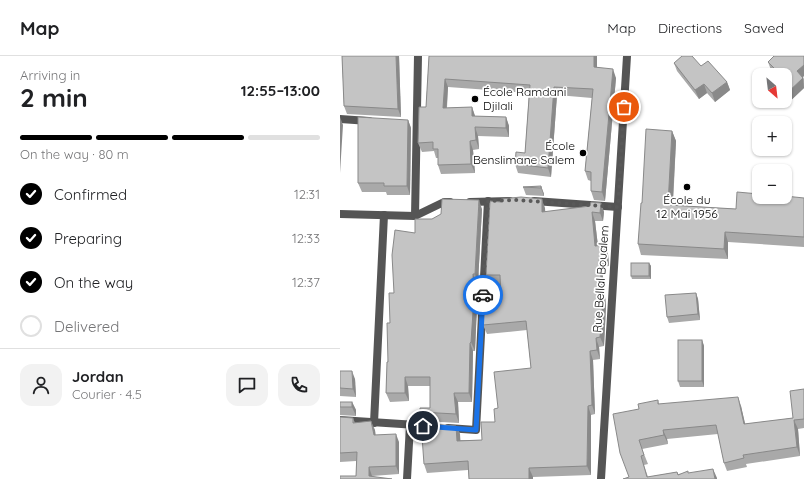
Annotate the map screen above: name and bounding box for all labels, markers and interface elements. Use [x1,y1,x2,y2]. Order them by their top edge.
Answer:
text: Map [20,16,59,40]
text: Map [607,19,636,37]
text: Directions [658,19,722,37]
text: Saved [744,19,784,37]
text: Arriving in [20,67,80,83]
north arrow [752,68,792,108]
map controls [752,68,792,204]
text: 2 min [20,81,88,114]
text: 12:55–13:00 [241,81,320,100]
place label: École Ramdani Djilali [483,84,566,113]
pin [607,90,641,124]
marker: École Ramdani Djilali [470,94,480,104]
icon: bag [613,96,635,118]
button: + [752,116,792,156]
place label: École Benslimane Salem [473,138,575,167]
text: On the way · 80 m [20,146,129,162]
marker: École Benslimane Salem [578,148,588,158]
button: − [752,164,792,204]
marker: École du 12 Mai 1956 [682,182,692,192]
icon: check [20,183,42,205]
text: Confirmed [54,185,127,204]
text: 12:31 [294,186,320,202]
place label: École du 12 Mai 1956 [656,192,718,221]
street label: Rue Bellal Boualem [589,225,612,333]
icon: check [20,227,42,249]
text: Preparing [54,229,122,248]
text: 12:33 [292,230,320,246]
icon: check [20,271,42,293]
text: On the way [54,273,133,292]
text: 12:37 [292,274,320,290]
courier [463,275,503,315]
icon: car [472,284,494,306]
text: Delivered [54,317,119,336]
button: person [20,364,62,406]
button: chat [226,364,268,406]
button: phone [278,364,320,406]
text: Jordan [72,367,124,386]
text: Courier · 4.5 [72,386,142,402]
pin [406,409,440,443]
icon: home [412,415,434,437]

